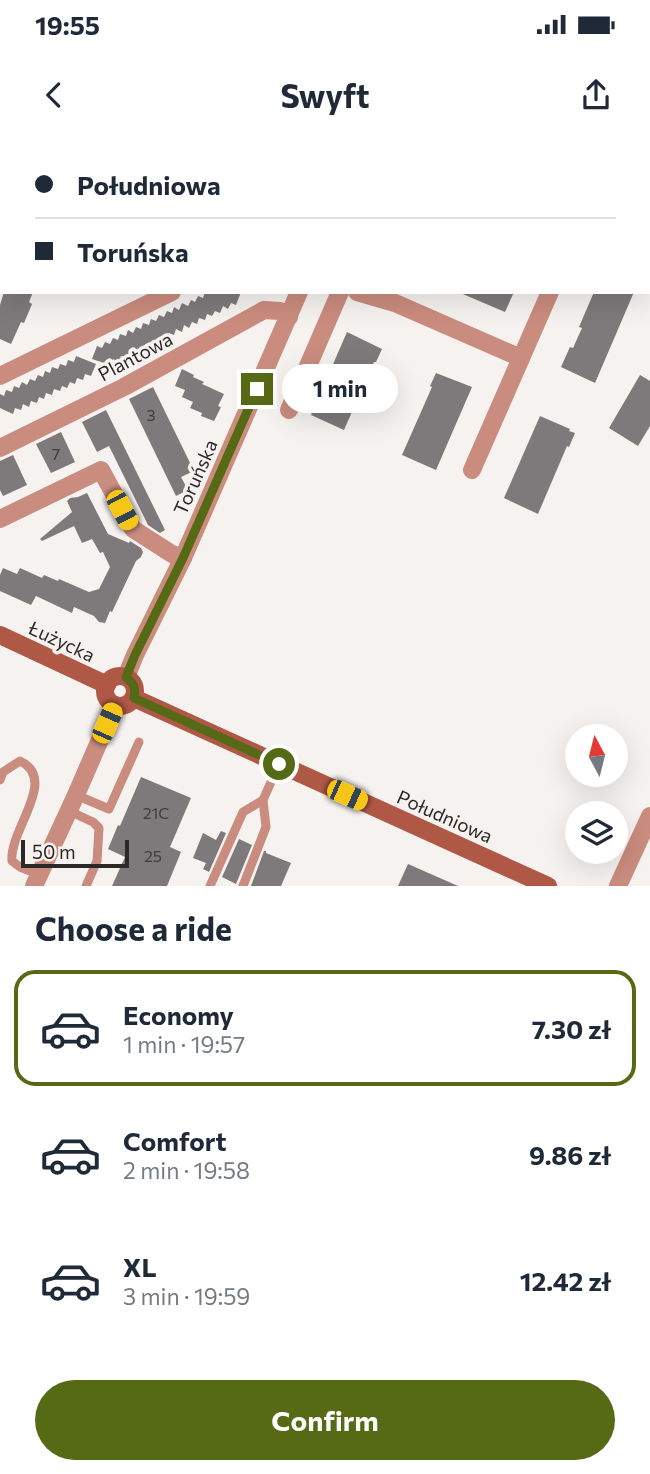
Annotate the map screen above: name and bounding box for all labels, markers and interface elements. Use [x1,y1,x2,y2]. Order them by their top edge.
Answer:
text: 19:55 [35,9,100,40]
text: Swyft [280,75,370,115]
icon: back [35,76,73,114]
icon: share [577,76,615,114]
text: Południowa [77,169,221,200]
text: Toruńska [77,236,189,267]
street label: Plantowa [94,327,176,385]
callout: 1 min [282,364,397,414]
route end [241,373,273,405]
text: 1 min [313,374,367,402]
house number: 3 [146,405,156,424]
street label: Toruńska [168,436,222,518]
house number: 7 [52,444,60,463]
car [103,487,142,533]
street label: Łużycka [24,615,99,666]
car [89,700,126,746]
north arrow [565,724,628,788]
map controls [565,724,628,864]
route start [263,748,295,780]
car [324,777,371,813]
street label: Południowa [394,785,496,847]
button: layers [565,801,628,864]
house number: 21C [143,803,169,822]
scale bar [21,837,130,869]
text: 50 m [32,840,76,863]
house number: 25 [144,846,162,865]
text: Choose a ride [35,908,232,948]
icon: car [39,997,102,1060]
text: Economy [123,999,234,1030]
text: 7.30 zł [532,1013,611,1044]
text: 1 min · 19:57 [123,1030,245,1058]
icon: car [39,1123,102,1186]
text: Comfort [123,1125,226,1156]
text: 9.86 zł [529,1139,611,1170]
text: 2 min · 19:58 [123,1156,250,1184]
icon: car [39,1249,102,1312]
text: XL [123,1251,157,1282]
text: 12.42 zł [520,1265,611,1296]
text: 3 min · 19:59 [123,1282,250,1310]
button: Confirm [35,1380,615,1460]

